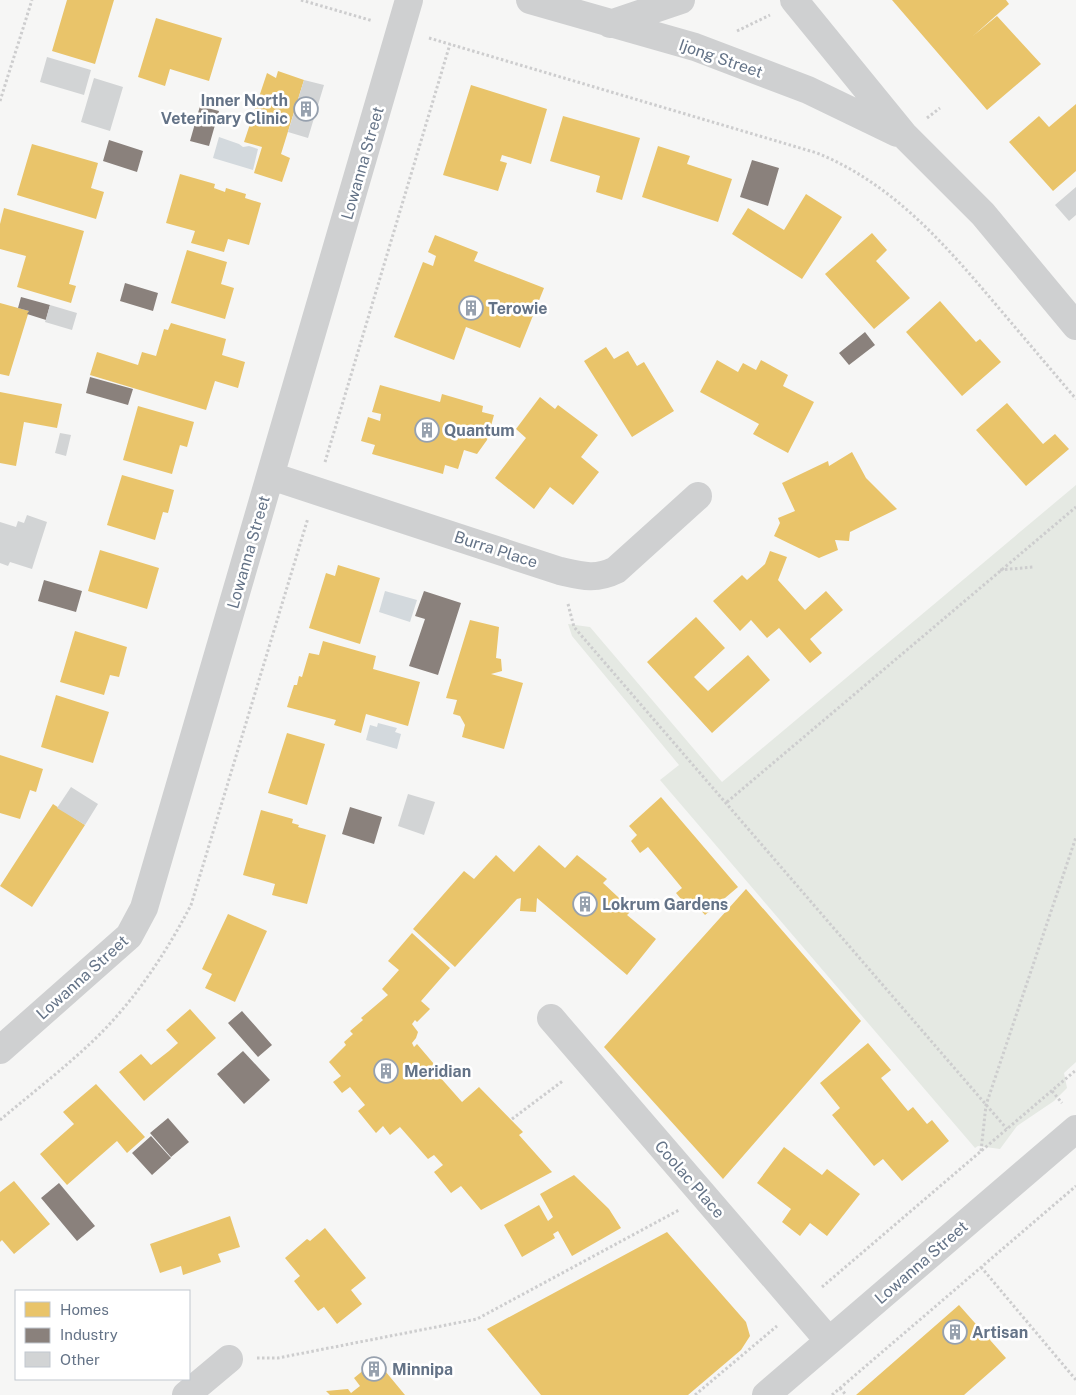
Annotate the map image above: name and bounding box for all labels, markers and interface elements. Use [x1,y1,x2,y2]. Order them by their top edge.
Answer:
street label: Ijong Street [676,35,765,82]
place label: Inner North Veterinary Clinic [161,91,288,128]
building icon: Inner North Veterinary Clinic [293,96,319,122]
street label: Lowanna Street [337,104,388,222]
building icon: Terowie [458,295,484,321]
place label: Terowie [488,299,548,318]
building icon: Quantum [414,417,440,443]
place label: Quantum [444,421,515,440]
street label: Lowanna Street [223,493,274,611]
street label: Burra Place [452,527,540,572]
building icon: Lokrum Gardens [572,891,598,917]
place label: Lokrum Gardens [602,895,728,914]
street label: Lowanna Street [33,931,132,1024]
building icon: Meridian [373,1058,399,1084]
place label: Meridian [404,1062,471,1081]
street label: Coolac Place [651,1137,729,1222]
street label: Lowanna Street [871,1217,972,1308]
legend [15,1290,190,1380]
text: Homes [60,1301,109,1318]
building icon: Artisan [942,1319,968,1345]
place label: Artisan [972,1323,1028,1342]
text: Industry [60,1326,118,1343]
text: Other [60,1351,100,1368]
building icon: Minnipa [361,1356,387,1382]
place label: Minnipa [392,1360,453,1379]

